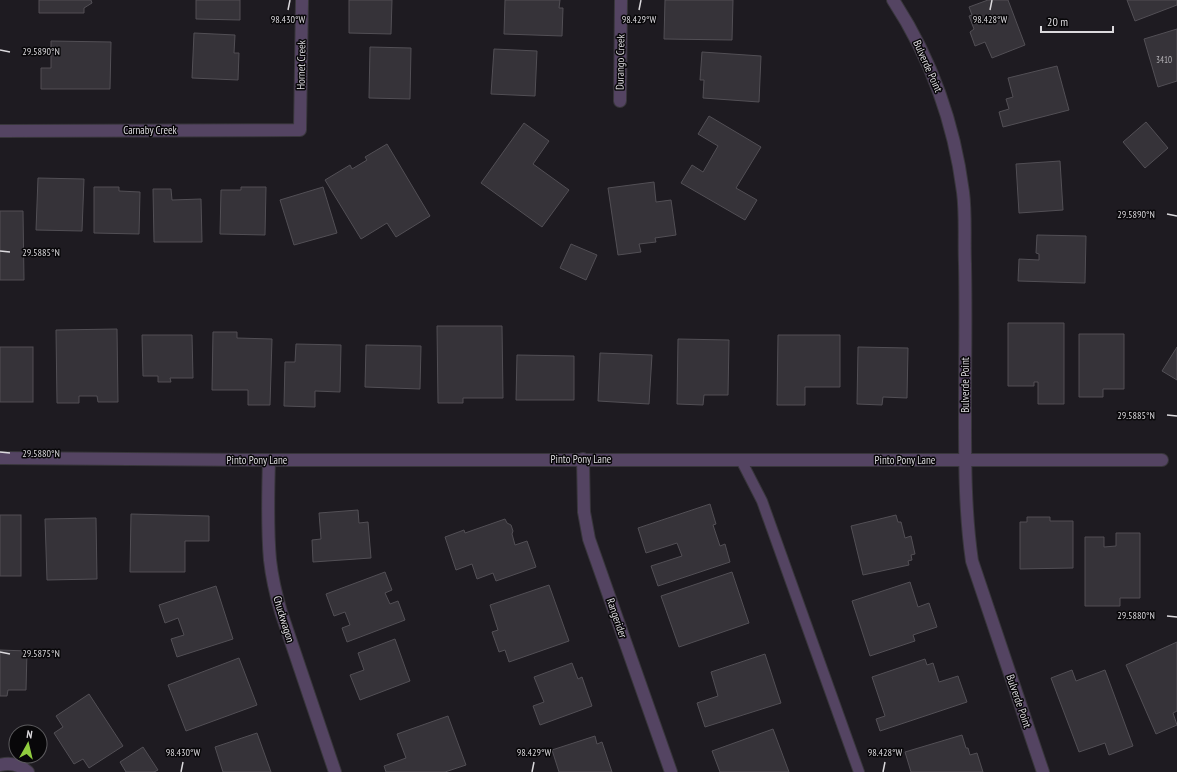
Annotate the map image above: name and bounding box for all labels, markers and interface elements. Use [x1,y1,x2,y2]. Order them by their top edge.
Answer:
scale bar [1041,8,1113,34]
text: 98.430°W [271,13,305,26]
text: 98.429°W [622,13,656,26]
text: 98.428°W [973,13,1007,26]
text: 20 m [1047,14,1068,29]
street label: Durango Creek [613,33,627,90]
street label: Bulverde Point [910,38,946,94]
street label: Hornet Creek [294,39,308,90]
text: 29.5890°N [22,45,60,58]
house number: 3410 [1156,54,1172,65]
street label: Carnaby Creek [123,123,177,137]
text: 29.5890°N [1117,208,1155,221]
text: 29.5885°N [22,246,60,259]
street label: Bulverde Point [958,357,972,413]
text: 29.5885°N [1117,409,1155,422]
text: 29.5880°N [22,447,60,460]
street label: Pinto Pony Lane [551,452,612,466]
street label: Pinto Pony Lane [227,453,288,467]
street label: Pinto Pony Lane [875,453,936,467]
street label: Chuckwagon [270,594,298,644]
street label: Rangerider [604,596,630,640]
text: 29.5880°N [1117,609,1155,622]
text: 29.5875°N [22,647,60,660]
street label: Bulverde Point [1003,672,1035,730]
north arrow [8,724,48,764]
text: N [25,727,33,741]
text: 98.430°W [166,746,200,759]
text: 98.429°W [517,746,551,759]
text: 98.428°W [868,746,902,759]

